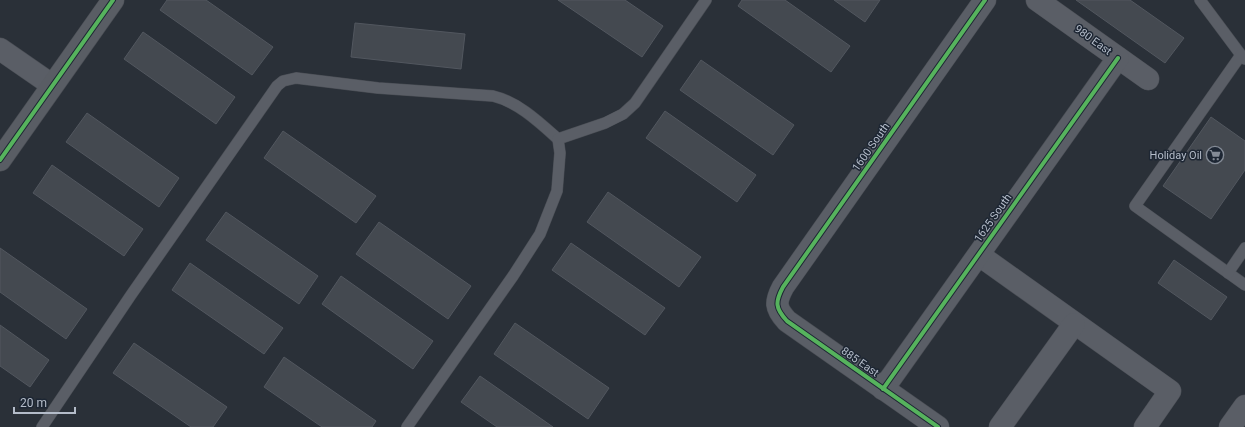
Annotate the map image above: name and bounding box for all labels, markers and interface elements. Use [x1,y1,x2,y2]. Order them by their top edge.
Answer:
street label: 980 East [1072,22,1114,58]
street label: 1600 South [850,120,892,174]
supermarket icon: Holiday Oil [1205,145,1225,165]
place label: Holiday Oil [1150,149,1202,162]
street label: 1625 South [972,191,1014,245]
street label: 885 East [839,344,882,380]
scale bar [14,389,75,415]
text: 20 m [20,396,47,410]

